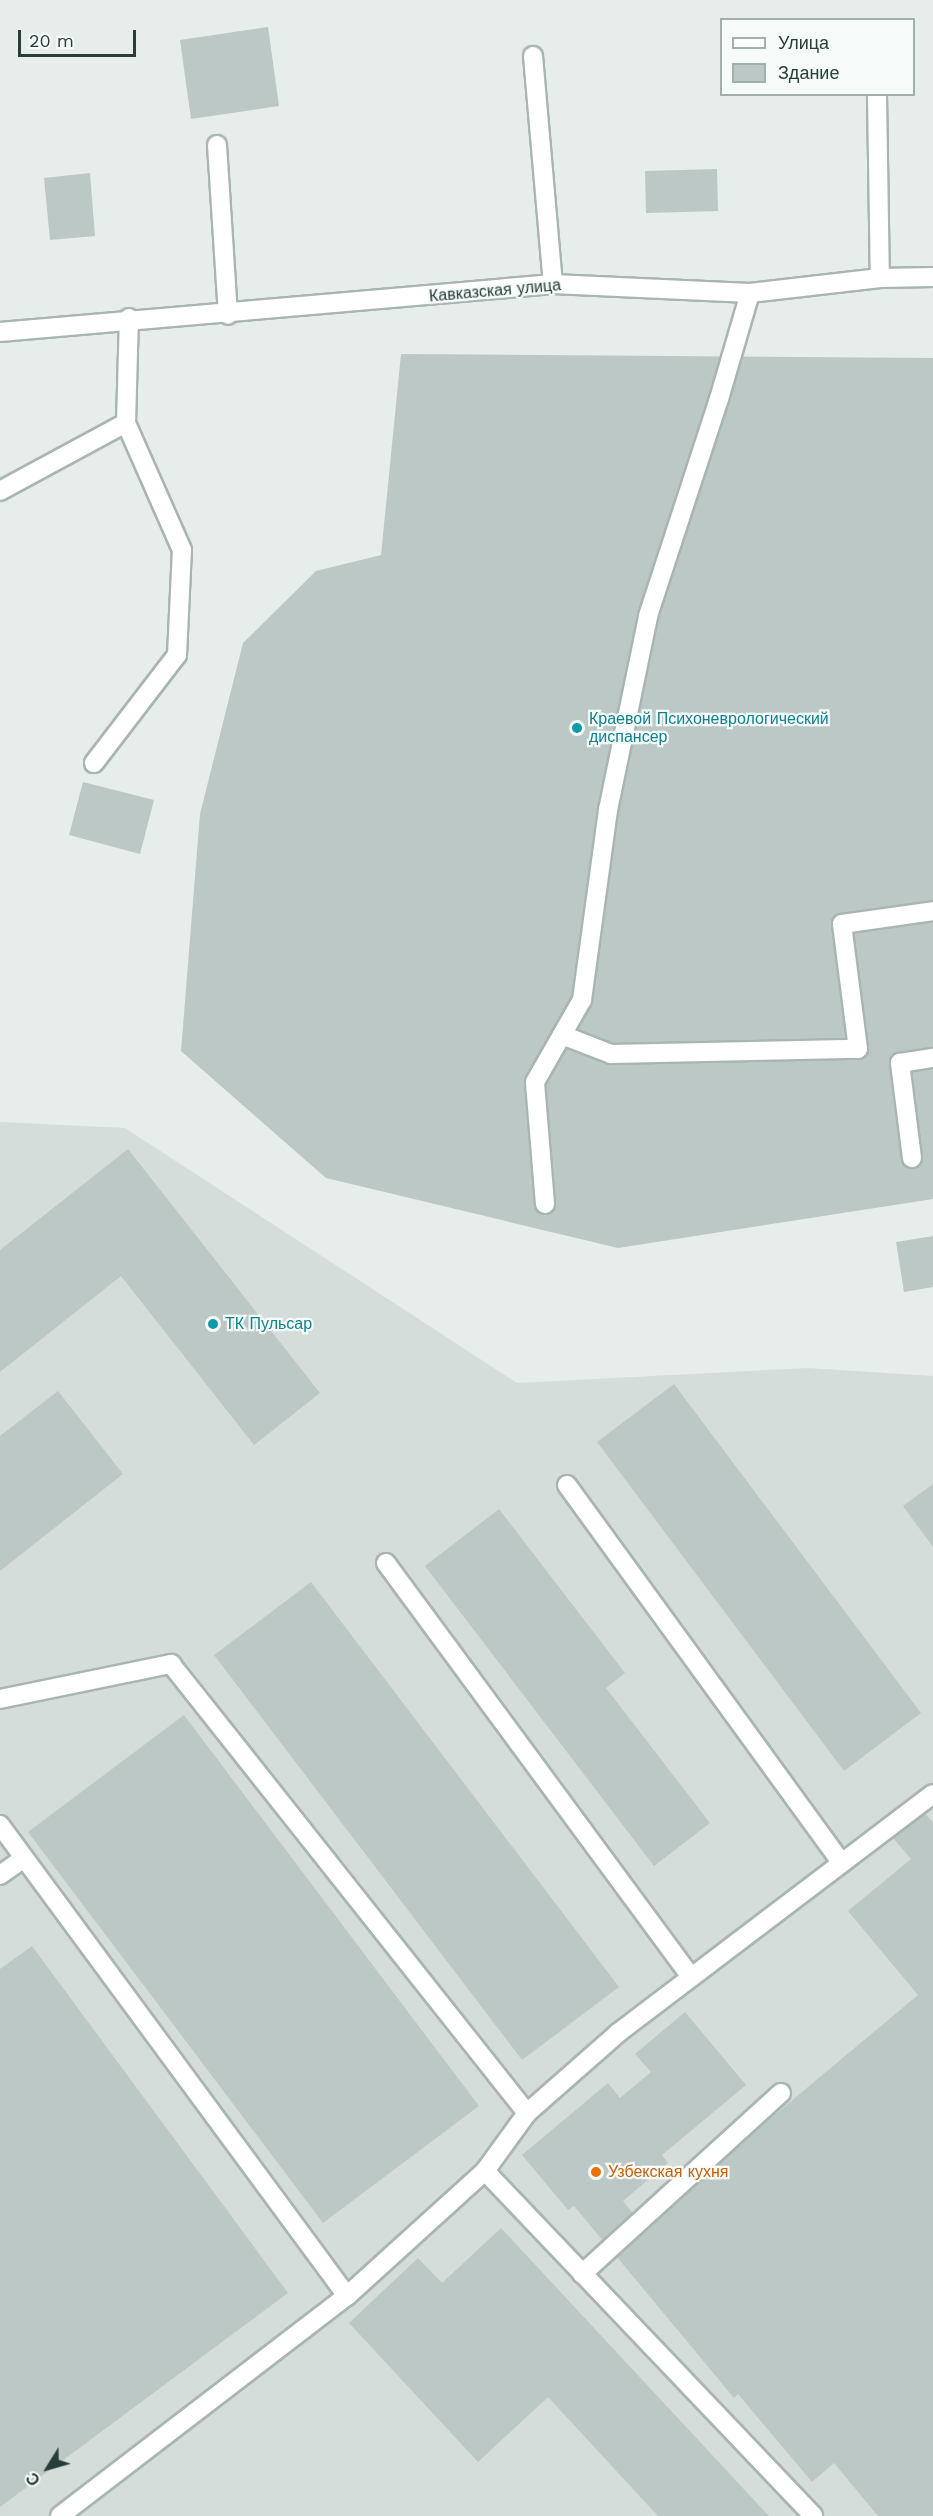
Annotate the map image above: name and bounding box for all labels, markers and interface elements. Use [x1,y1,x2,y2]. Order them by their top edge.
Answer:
scale bar [21,18,140,56]
legend [720,18,915,96]
text: 20 m [29,30,74,51]
text: Улица [778,32,829,53]
text: Здание [778,62,839,83]
street label: Кавказская улица [428,276,562,306]
place label: Краевой Психоневрологический диспансер [589,709,829,747]
marker: Краевой Психоневрологический диспансер [570,721,584,735]
place label: ТК Пульсар [225,1314,312,1334]
marker: ТК Пульсар [206,1317,220,1331]
place label: Узбекская кухня [608,2162,729,2182]
marker: Узбекская кухня [589,2165,603,2179]
north arrow [18,2438,78,2498]
text: С [22,2469,44,2489]

